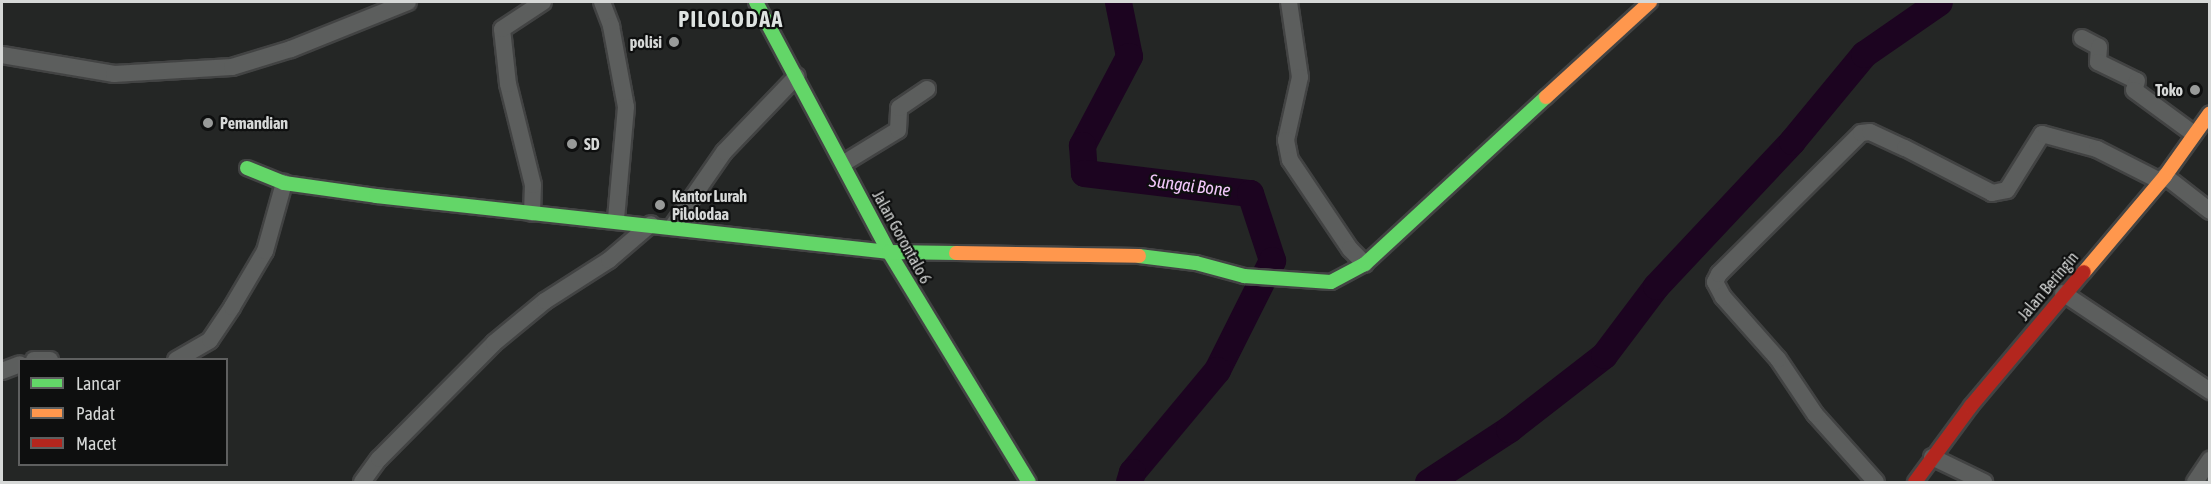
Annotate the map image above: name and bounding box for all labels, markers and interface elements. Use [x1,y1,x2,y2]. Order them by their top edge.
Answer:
district label: PILOLODAA [678,7,784,33]
place label: polisi [630,32,662,52]
marker: polisi [667,35,681,49]
place label: Toko [2155,80,2183,100]
marker: Toko [2188,83,2202,97]
place label: Pemandian [220,113,288,133]
marker: Pemandian [201,116,215,130]
place label: SD [584,134,600,154]
marker: SD [565,137,579,151]
water label: Sungai Bone [1148,170,1232,202]
place label: Kantor Lurah Pilolodaa [672,186,747,224]
street label: Jalan Gorontalo 6 [869,187,935,287]
marker: Kantor Lurah Pilolodaa [653,198,667,212]
street label: Jalan Beringin [2014,248,2082,324]
legend [18,358,228,466]
text: Lancar [76,373,120,394]
text: Padat [76,403,115,424]
text: Macet [76,433,116,454]

